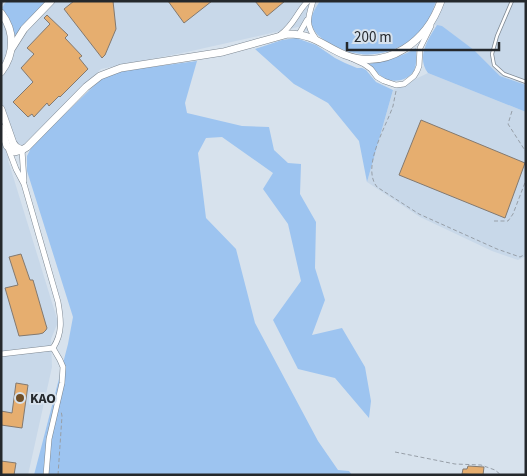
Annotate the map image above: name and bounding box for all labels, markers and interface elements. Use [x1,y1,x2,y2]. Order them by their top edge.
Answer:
scale bar [347,20,500,52]
text: 200 m [354,27,392,48]
place label: KAO [30,389,56,409]
marker: KAO [14,392,26,404]

